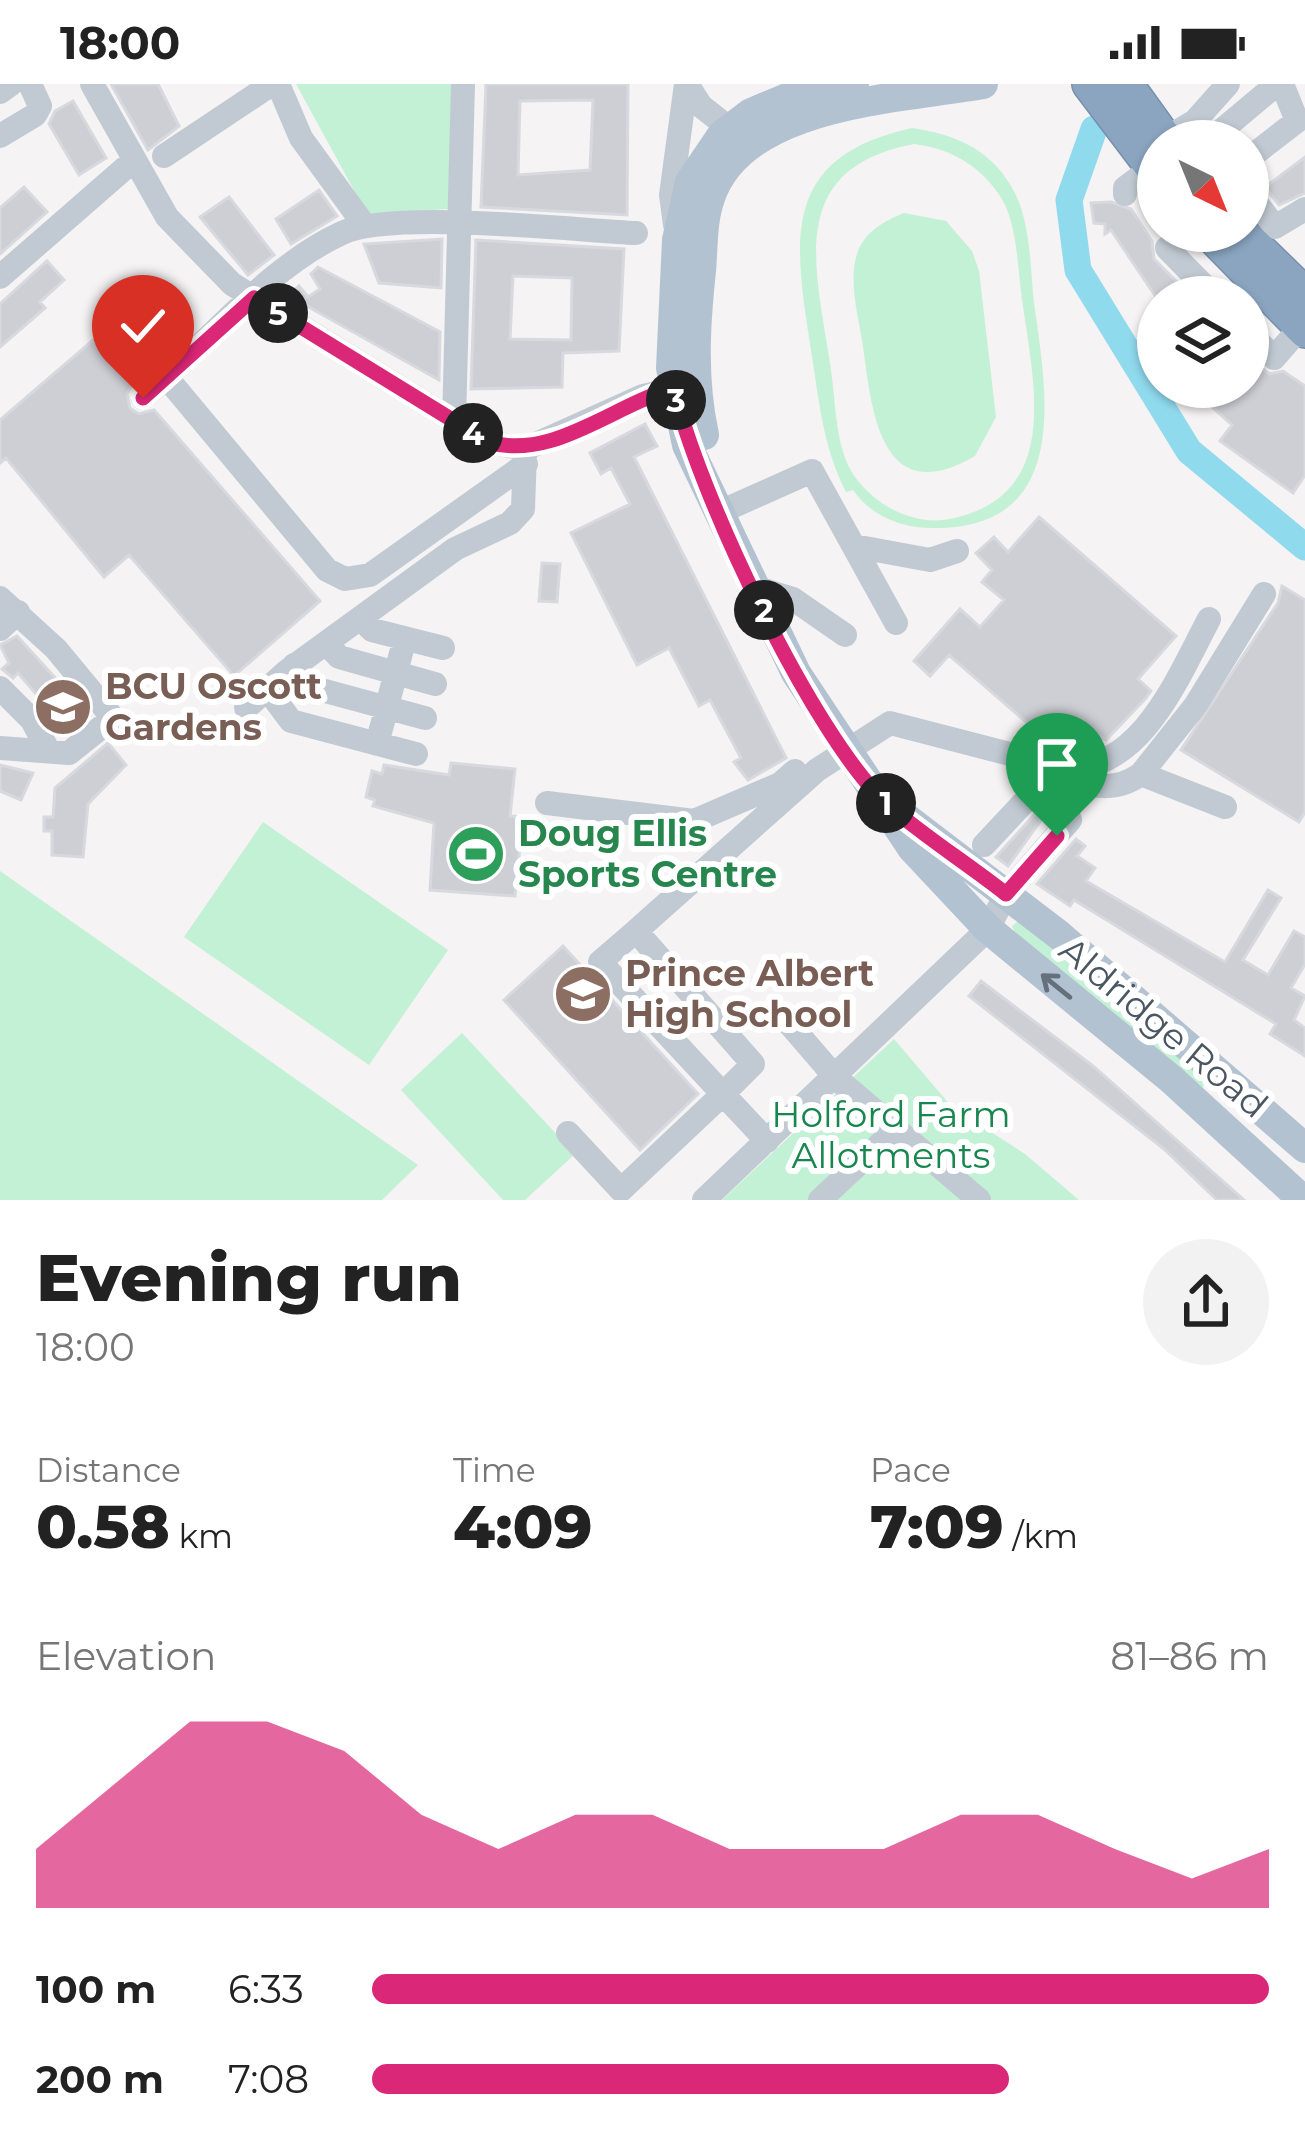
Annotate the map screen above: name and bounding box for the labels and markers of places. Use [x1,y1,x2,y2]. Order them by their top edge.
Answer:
pin [92,275,194,398]
pin: 5 [248,283,308,343]
pin: 3 [646,370,706,430]
pin: 4 [443,403,503,463]
pin: 2 [734,580,794,640]
place label: BCU Oscott Gardens [105,664,322,749]
school or university icon: BCU Oscott Gardens [32,676,94,738]
pin [1006,713,1108,836]
pin: 1 [856,773,916,833]
place label: Doug Ellis Sports Centre [518,811,777,896]
sports icon: Doug Ellis Sports Centre [445,823,507,885]
place label: Prince Albert High School [625,951,874,1036]
school or university icon: Prince Albert High School [552,963,614,1025]

